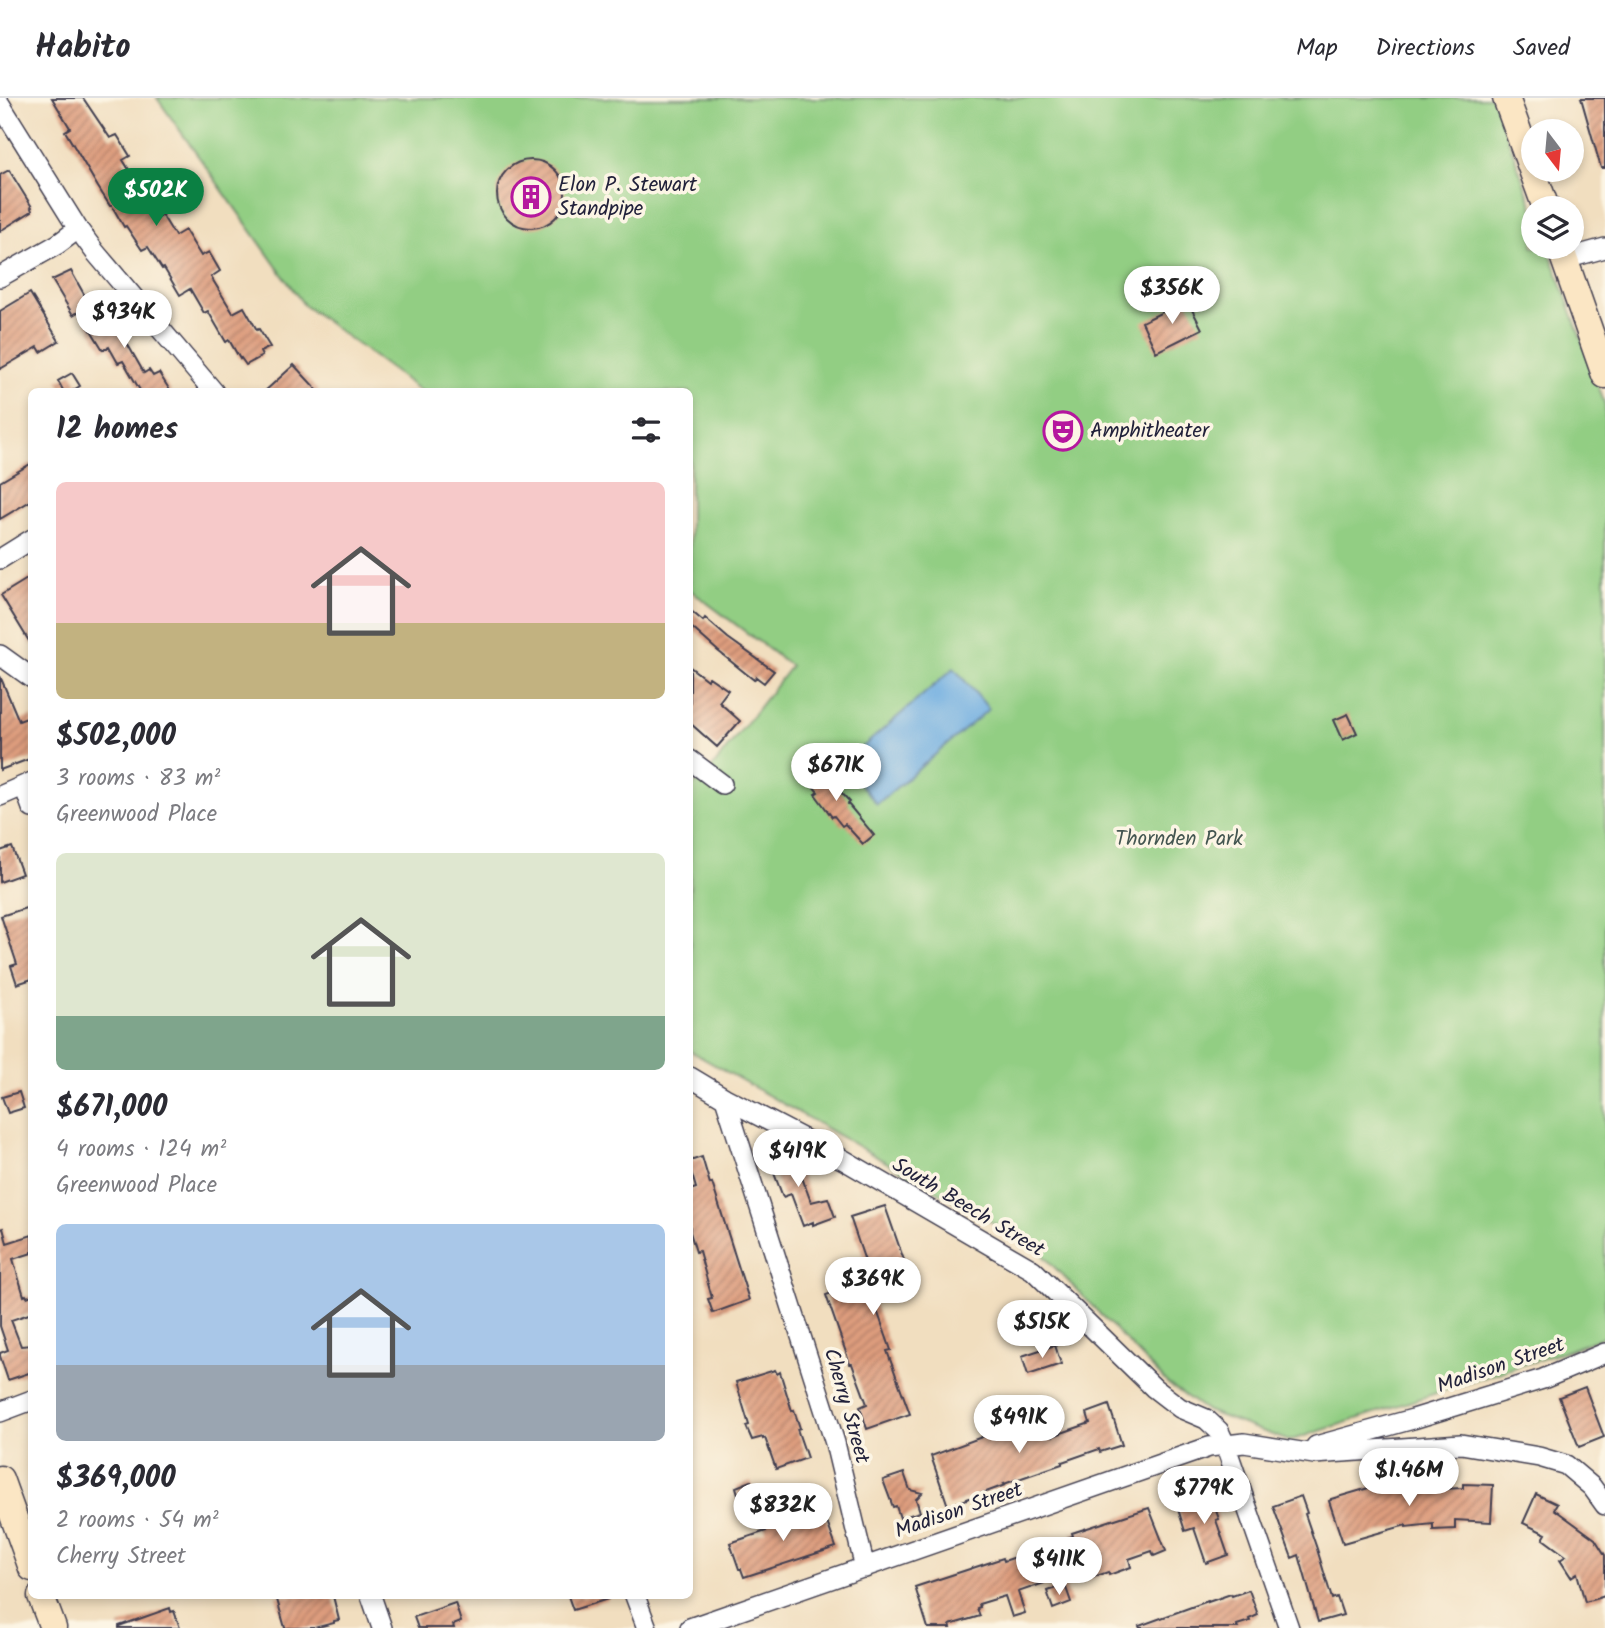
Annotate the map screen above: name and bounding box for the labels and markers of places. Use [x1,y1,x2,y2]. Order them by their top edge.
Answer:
pin: $502K [107,169,205,228]
place label: Elon P. Stewart Standpipe [558,169,698,226]
building icon: Elon P. Stewart Standpipe [510,176,552,218]
pin: $356K [1123,266,1221,326]
pin: $934K [75,290,173,350]
theatre icon: Amphitheater [1042,410,1084,452]
place label: Amphitheater [1090,415,1210,448]
pin: $671K [787,744,885,803]
pin: $419K [749,1130,847,1189]
pin: $369K [824,1258,922,1317]
pin: $515K [993,1300,1091,1360]
pin: $491K [970,1396,1068,1455]
pin: $1.46M [1352,1448,1466,1508]
pin: $779K [1155,1466,1253,1526]
pin: $832K [734,1484,832,1543]
pin: $411K [1010,1538,1108,1597]

